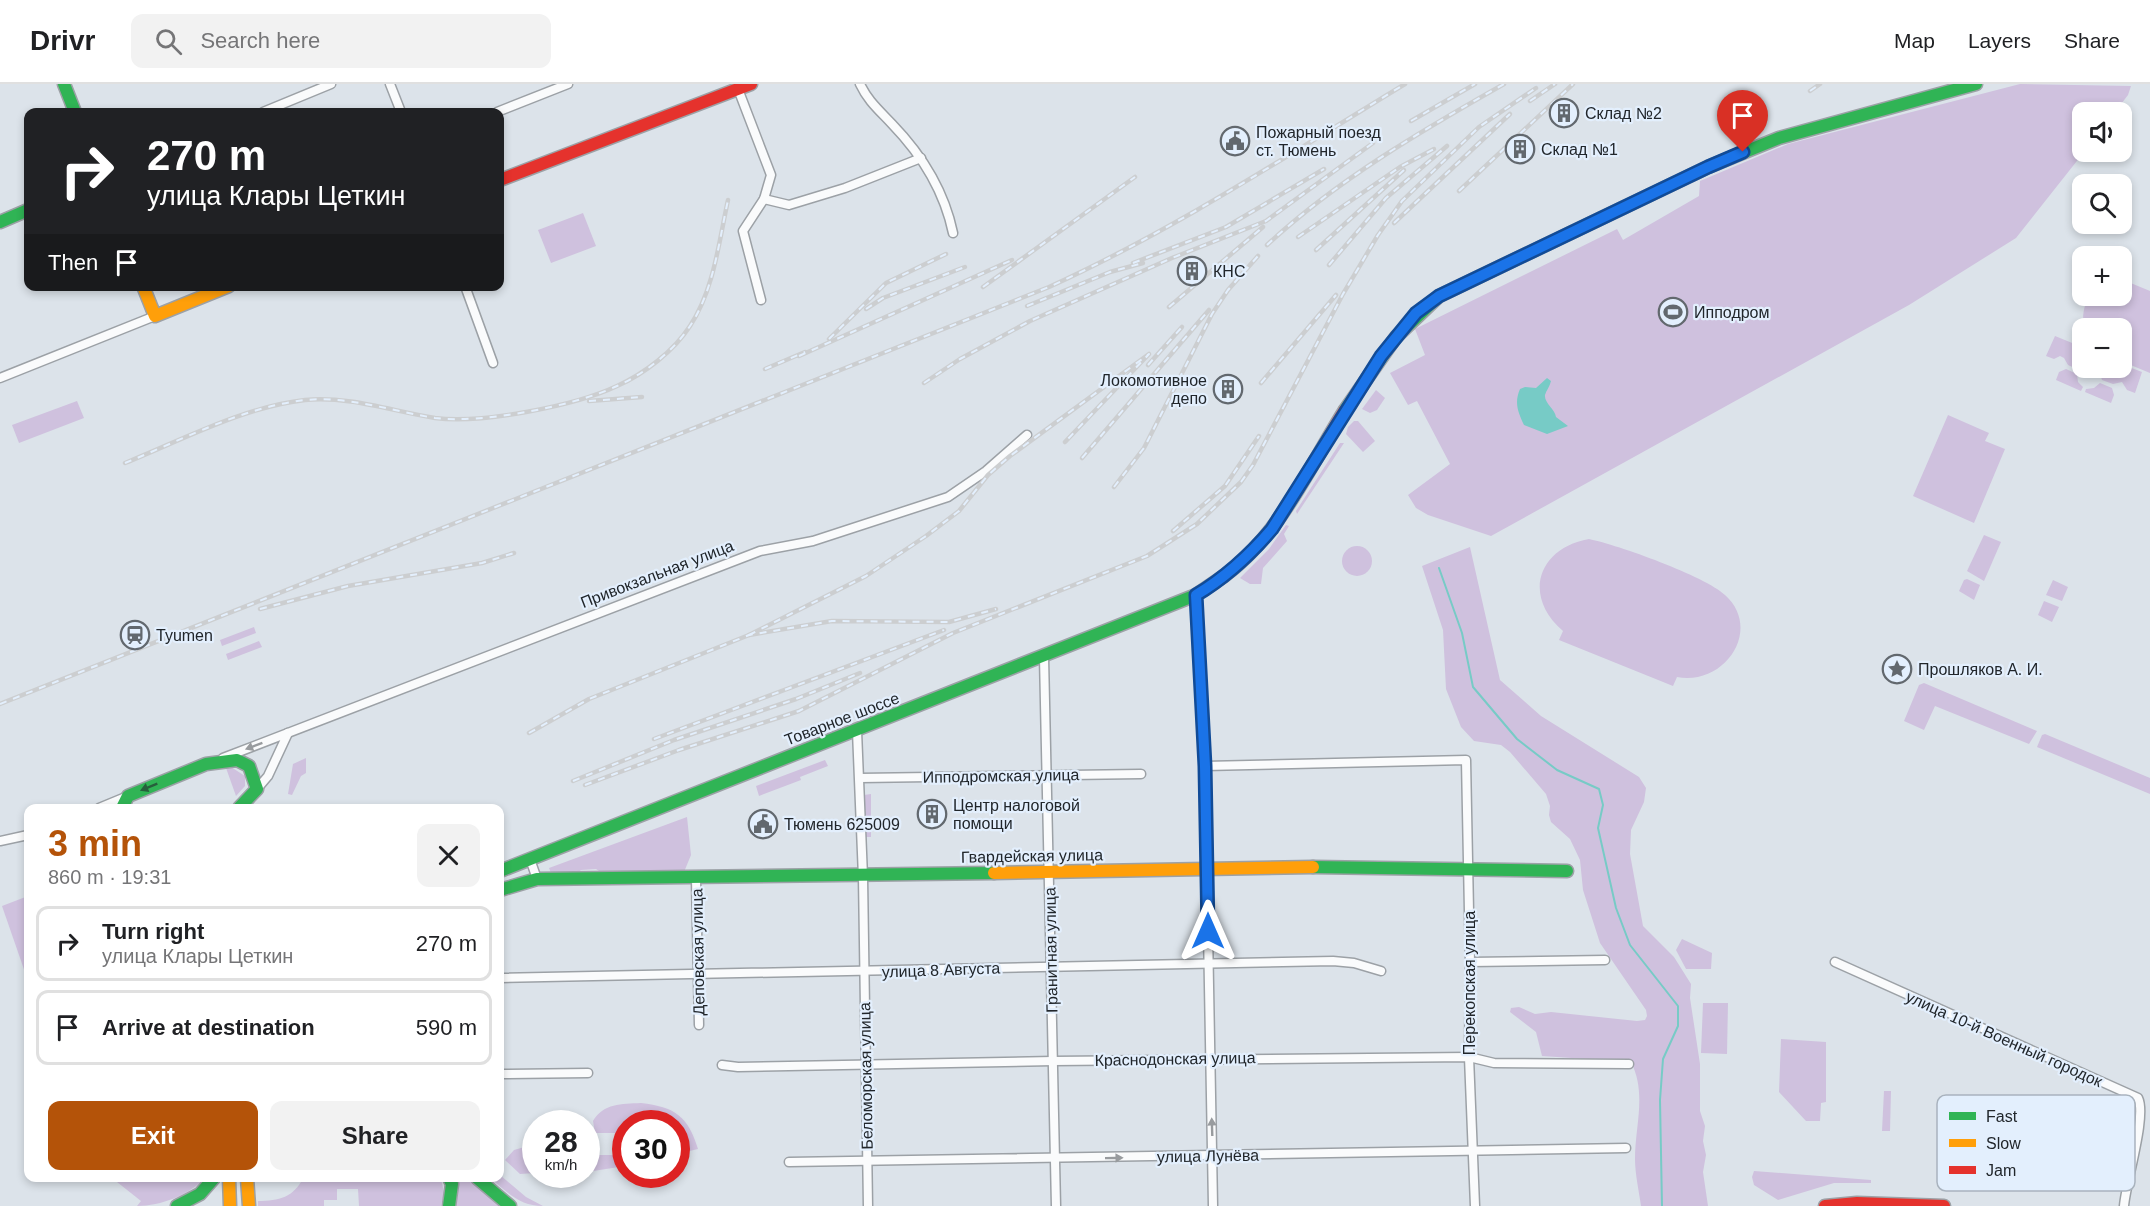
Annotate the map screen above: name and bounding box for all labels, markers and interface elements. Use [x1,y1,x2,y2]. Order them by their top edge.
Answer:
search box [131,14,551,68]
text: Drivr [30,25,95,56]
icon: search [152,25,185,58]
text: Search here [200,28,320,53]
text: Map [1894,29,1935,52]
text: Layers [1968,29,2031,52]
text: Share [2064,29,2120,52]
pin [1717,90,1768,152]
building icon: Склад №2 [1548,97,1580,129]
icon: arrive [1726,99,1759,132]
map controls [2072,102,2132,378]
button: sound [2072,102,2132,162]
place label: Склад №2 [1585,105,1662,122]
place label: Пожарный поезд ст. Тюмень [1256,124,1382,159]
public building icon: Пожарный поезд ст. Тюмень [1219,125,1251,157]
icon: right [48,132,126,210]
text: 270 m [147,132,266,179]
building icon: Склад №1 [1504,133,1536,165]
place label: Склад №1 [1541,141,1618,158]
button: search [2072,174,2132,234]
text: улица Клары Цеткин [147,181,405,211]
icon: arrive [110,246,143,279]
button: + [2072,246,2132,306]
text: Then [48,250,98,275]
building icon: КНС [1176,255,1208,287]
place label: КНС [1213,263,1245,280]
sports icon: Ипподром [1657,296,1689,328]
place label: Ипподром [1694,304,1770,321]
button: − [2072,318,2132,378]
place label: Локомотивное депо [1101,372,1207,407]
building icon: Локомотивное депо [1212,373,1244,405]
street label: Привокзальная улица [578,537,736,611]
station icon: Tyumen [119,619,151,651]
place label: Tyumen [156,627,213,644]
place icon: Прошляков А. И. [1881,653,1913,685]
place label: Прошляков А. И. [1918,661,2043,678]
street label: Товарное шоссе [782,689,902,749]
one-way arrow [245,742,263,751]
street label: Ипподромская улица [922,766,1080,786]
one-way arrow [139,782,157,792]
place label: Центр налоговой помощи [953,797,1080,832]
building icon: Центр налоговой помощи [916,798,948,830]
public building icon: Тюмень 625009 [747,808,779,840]
place label: Тюмень 625009 [784,816,900,833]
text: 3 min [48,823,142,864]
button: close [417,824,480,887]
street label: Гвардейская улица [961,846,1103,866]
text: 860 m · 19:31 [48,866,171,888]
street label: Гранитная улица [1041,887,1061,1013]
street label: Деповская улица [688,888,708,1016]
position arrow [1176,899,1240,963]
street label: Перекопская улица [1461,911,1478,1055]
text: Turn right [102,919,204,944]
icon: right [51,927,84,960]
text: 270 m [416,931,477,956]
text: улица Клары Цеткин [102,945,293,967]
street label: улица 8 Августа [881,959,1001,981]
street label: улица 10-й Военный городок [1903,988,2106,1090]
street label: Беломорская улица [856,1002,876,1150]
icon: arrive [51,1011,84,1044]
text: Arrive at destination [102,1015,315,1040]
text: 590 m [416,1015,477,1040]
street label: Краснодонская улица [1094,1049,1256,1069]
legend [1937,1095,2135,1191]
button: Exit [48,1101,258,1170]
button: Share [270,1101,480,1170]
text: Fast [1986,1108,2018,1125]
speed limit sign: 30 [612,1110,690,1188]
one-way arrow [1207,1117,1216,1136]
text: 28 [544,1125,578,1158]
text: Slow [1986,1135,2021,1152]
street label: улица Лунёва [1157,1147,1259,1165]
one-way arrow [1104,1153,1123,1162]
text: km/h [545,1156,577,1173]
text: Jam [1986,1162,2016,1179]

